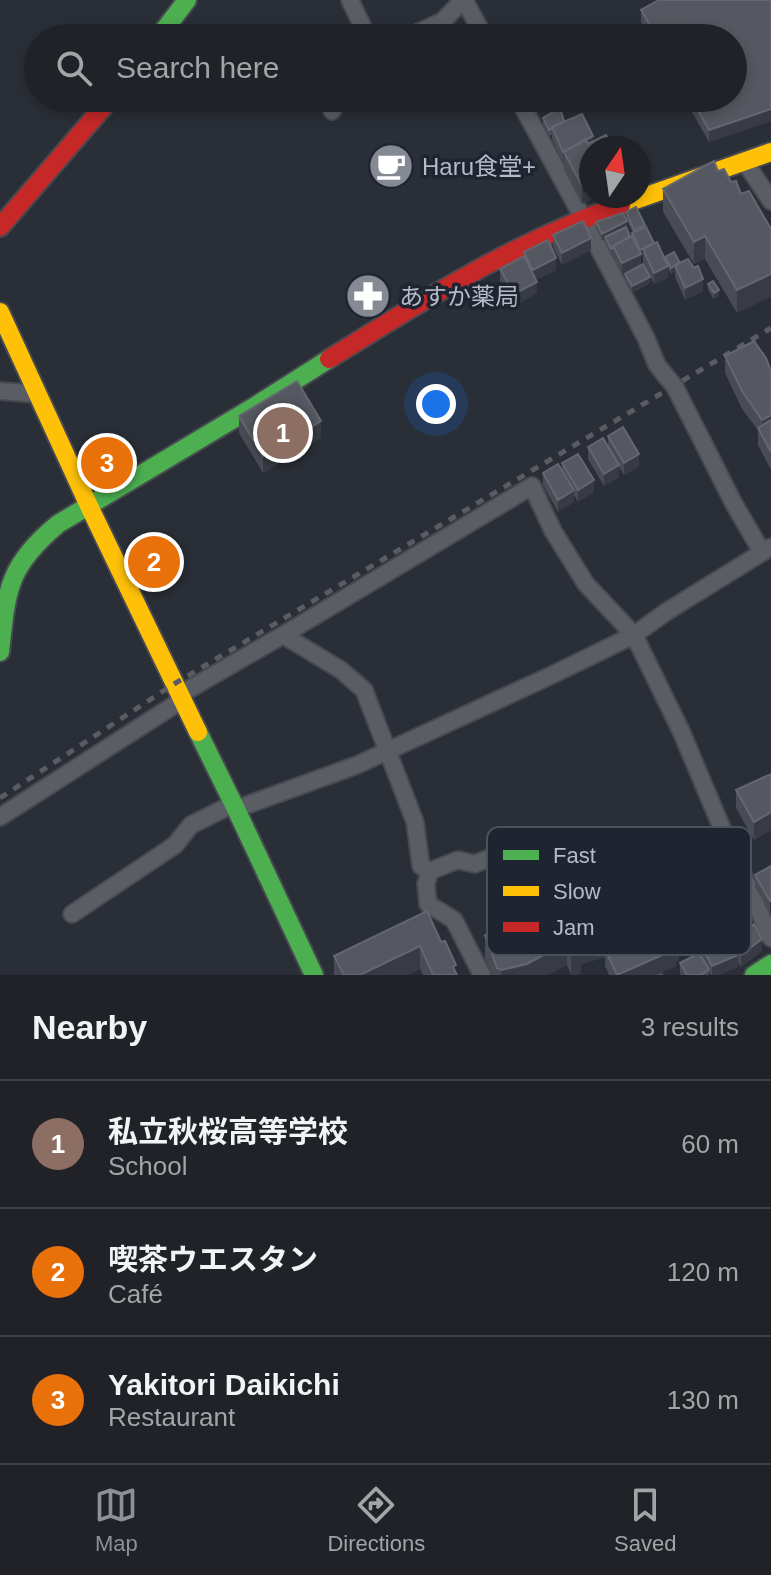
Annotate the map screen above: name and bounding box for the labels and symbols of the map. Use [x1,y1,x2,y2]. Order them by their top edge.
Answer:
north arrow [579,136,651,208]
cafe icon: Haru食堂+ [367,142,415,190]
place label: Haru食堂+ [422,153,536,180]
pharmacy icon: あすか薬局 [344,272,392,320]
place label: あすか薬局 [399,283,519,310]
your location [416,384,456,424]
pin: 1 [257,403,309,463]
pin: 3 [81,433,133,493]
pin: 2 [128,532,180,592]
legend [487,827,751,955]
text: Fast [553,843,596,868]
text: Slow [553,879,601,904]
text: Jam [553,915,595,940]

